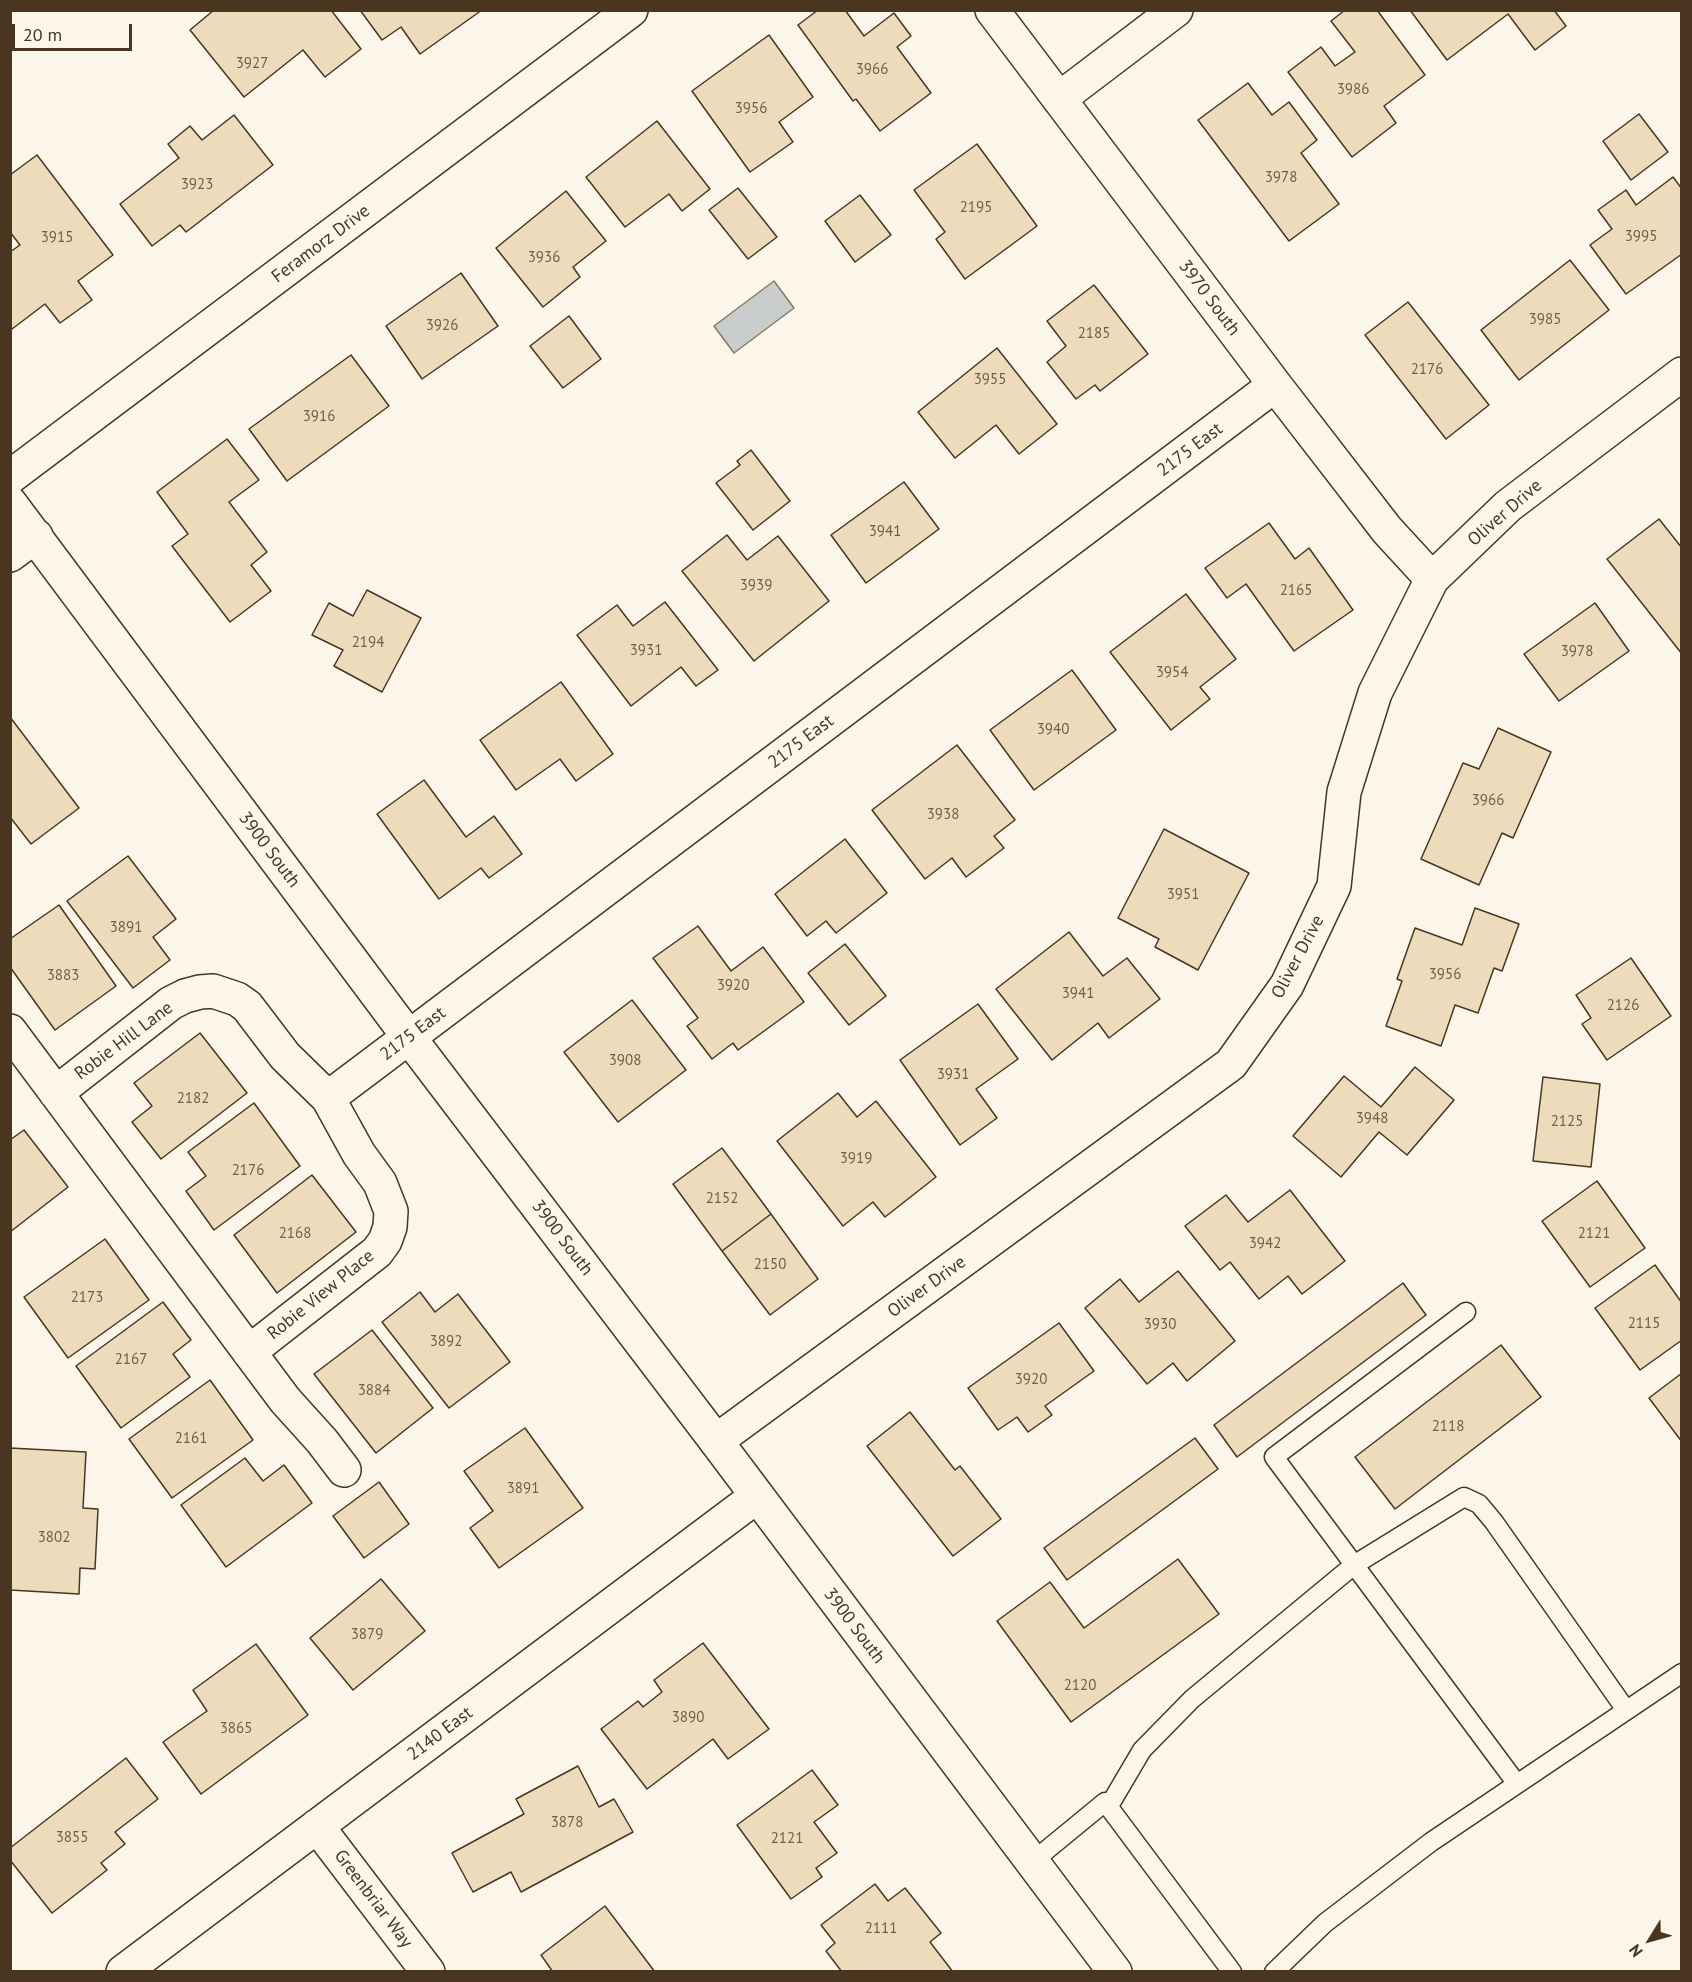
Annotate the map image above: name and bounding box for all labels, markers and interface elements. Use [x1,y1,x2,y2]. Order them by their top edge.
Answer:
scale bar [15,12,135,50]
text: 20 m [23,23,62,46]
house number: 3927 [236,55,268,73]
house number: 3966 [856,61,888,79]
house number: 3986 [1337,81,1369,99]
house number: 3956 [735,100,767,118]
house number: 3978 [1265,169,1297,187]
house number: 3923 [181,176,213,194]
house number: 2195 [960,199,992,217]
street label: Feramorz Drive [268,200,374,288]
house number: 3995 [1625,228,1657,246]
house number: 3915 [41,229,73,247]
house number: 3936 [528,249,560,267]
street label: 3970 South [1174,256,1244,340]
house number: 3985 [1529,311,1561,329]
house number: 3926 [426,317,458,335]
house number: 2185 [1078,325,1110,343]
house number: 2176 [1411,361,1443,379]
house number: 3955 [974,371,1006,389]
house number: 3916 [303,408,335,426]
street label: 2175 East [1153,418,1227,482]
street label: Oliver Drive [1463,475,1547,551]
house number: 3941 [869,523,901,541]
house number: 3939 [740,577,772,595]
house number: 2165 [1280,582,1312,600]
house number: 2194 [352,634,384,652]
house number: 3931 [630,642,662,660]
house number: 3978 [1561,643,1593,661]
house number: 3954 [1156,664,1188,682]
street label: 2175 East [764,710,838,774]
house number: 3940 [1037,721,1069,739]
house number: 3966 [1472,792,1504,810]
house number: 3938 [927,806,959,824]
street label: 3900 South [234,808,304,892]
house number: 3951 [1167,886,1199,904]
street label: Oliver Drive [1267,912,1329,1002]
house number: 3891 [110,919,142,937]
house number: 3956 [1429,966,1461,984]
house number: 3883 [47,967,79,985]
house number: 3920 [717,977,749,995]
house number: 3941 [1062,985,1094,1003]
street label: Robie Hill Lane [71,997,177,1085]
house number: 2126 [1607,997,1639,1015]
street label: 2175 East [376,1002,450,1066]
house number: 3908 [609,1052,641,1070]
house number: 3931 [937,1066,969,1084]
house number: 2182 [177,1090,209,1108]
house number: 3948 [1356,1110,1388,1128]
house number: 2125 [1551,1113,1583,1131]
house number: 3919 [840,1150,872,1168]
house number: 2176 [232,1162,264,1180]
house number: 2152 [706,1190,738,1208]
street label: 3900 South [527,1196,597,1280]
house number: 2168 [279,1225,311,1243]
house number: 2121 [1578,1225,1610,1243]
house number: 3942 [1249,1235,1281,1253]
street label: Robie View Place [263,1245,379,1345]
street label: Oliver Drive [884,1251,970,1323]
house number: 2150 [754,1256,786,1274]
house number: 2173 [71,1289,103,1307]
house number: 2115 [1628,1315,1660,1333]
house number: 3930 [1144,1316,1176,1334]
house number: 3892 [430,1333,462,1351]
house number: 2167 [115,1351,147,1369]
house number: 3920 [1015,1371,1047,1389]
house number: 3884 [358,1382,390,1400]
house number: 2118 [1432,1418,1464,1436]
house number: 2161 [175,1430,207,1448]
house number: 3891 [507,1480,539,1498]
house number: 3802 [38,1529,70,1547]
street label: 3900 South [819,1584,889,1668]
house number: 3879 [351,1626,383,1644]
house number: 2120 [1064,1677,1096,1695]
street label: 2140 East [403,1702,477,1766]
house number: 3890 [672,1709,704,1727]
house number: 3865 [220,1720,252,1738]
house number: 3878 [551,1814,583,1832]
house number: 3855 [56,1829,88,1847]
house number: 2121 [771,1830,803,1848]
street label: Greenbriar Way [329,1846,417,1952]
north arrow [1620,1910,1680,1970]
house number: 2111 [865,1920,897,1938]
text: N [1624,1941,1647,1961]

